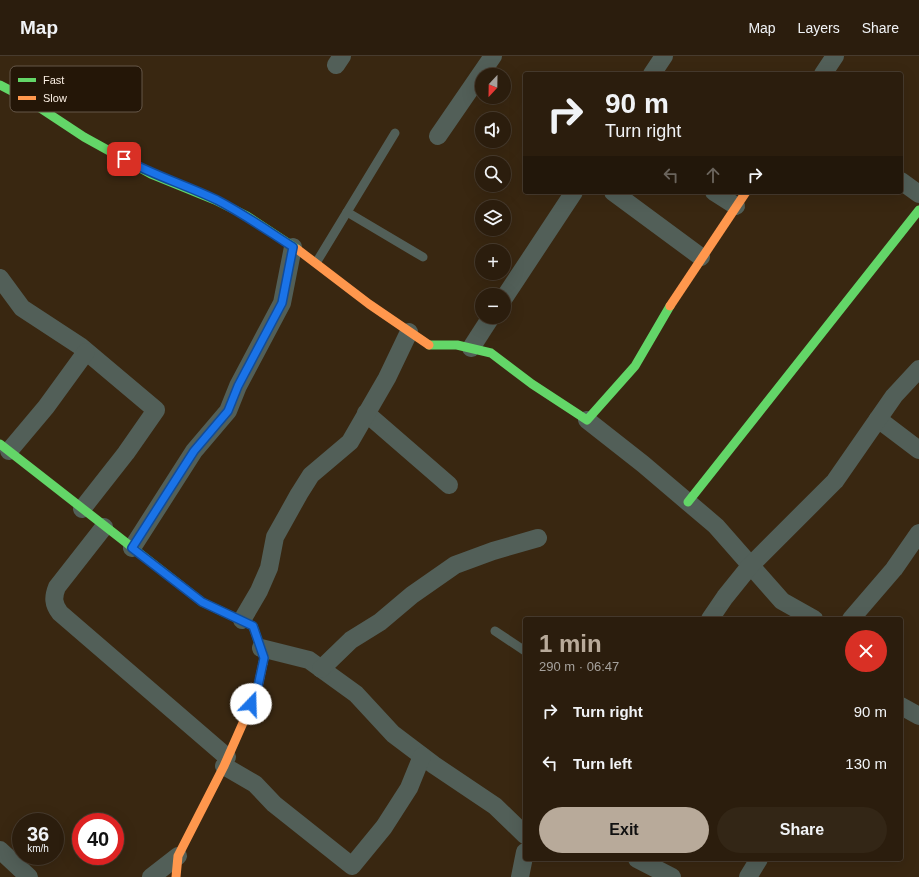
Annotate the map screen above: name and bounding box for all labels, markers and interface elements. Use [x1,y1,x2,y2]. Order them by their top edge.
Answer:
text: Map [20,17,58,38]
text: Map [748,20,776,36]
text: Layers [798,20,840,36]
text: Share [862,20,899,36]
legend [10,66,142,112]
north arrow [475,68,511,104]
map controls [475,68,511,324]
text: Fast [43,74,64,86]
icon: right [539,88,591,140]
text: 90 m [605,88,669,119]
text: Slow [43,92,67,104]
button: sound [475,112,511,148]
text: Turn right [605,121,681,141]
pin [107,142,141,176]
icon: arrive [113,148,135,170]
button: search [475,156,511,192]
icon: left [660,164,682,186]
icon: ahead [702,164,724,186]
icon: right [744,164,766,186]
button: layers [475,200,511,236]
button: + [475,244,511,280]
button: − [475,288,511,324]
text: 1 min [539,630,602,657]
button: close [845,630,887,672]
text: 290 m · 06:47 [539,659,619,674]
position arrow [230,683,272,725]
icon: right [539,700,561,722]
text: Turn right [573,703,643,720]
text: 90 m [854,703,887,720]
icon: left [539,752,561,774]
text: Turn left [573,755,632,772]
text: 130 m [845,755,887,772]
button: Exit [539,807,709,853]
button: Share [717,807,887,853]
speed limit sign: 40 [72,813,124,865]
text: 36 [27,823,49,845]
text: km/h [27,843,49,854]

